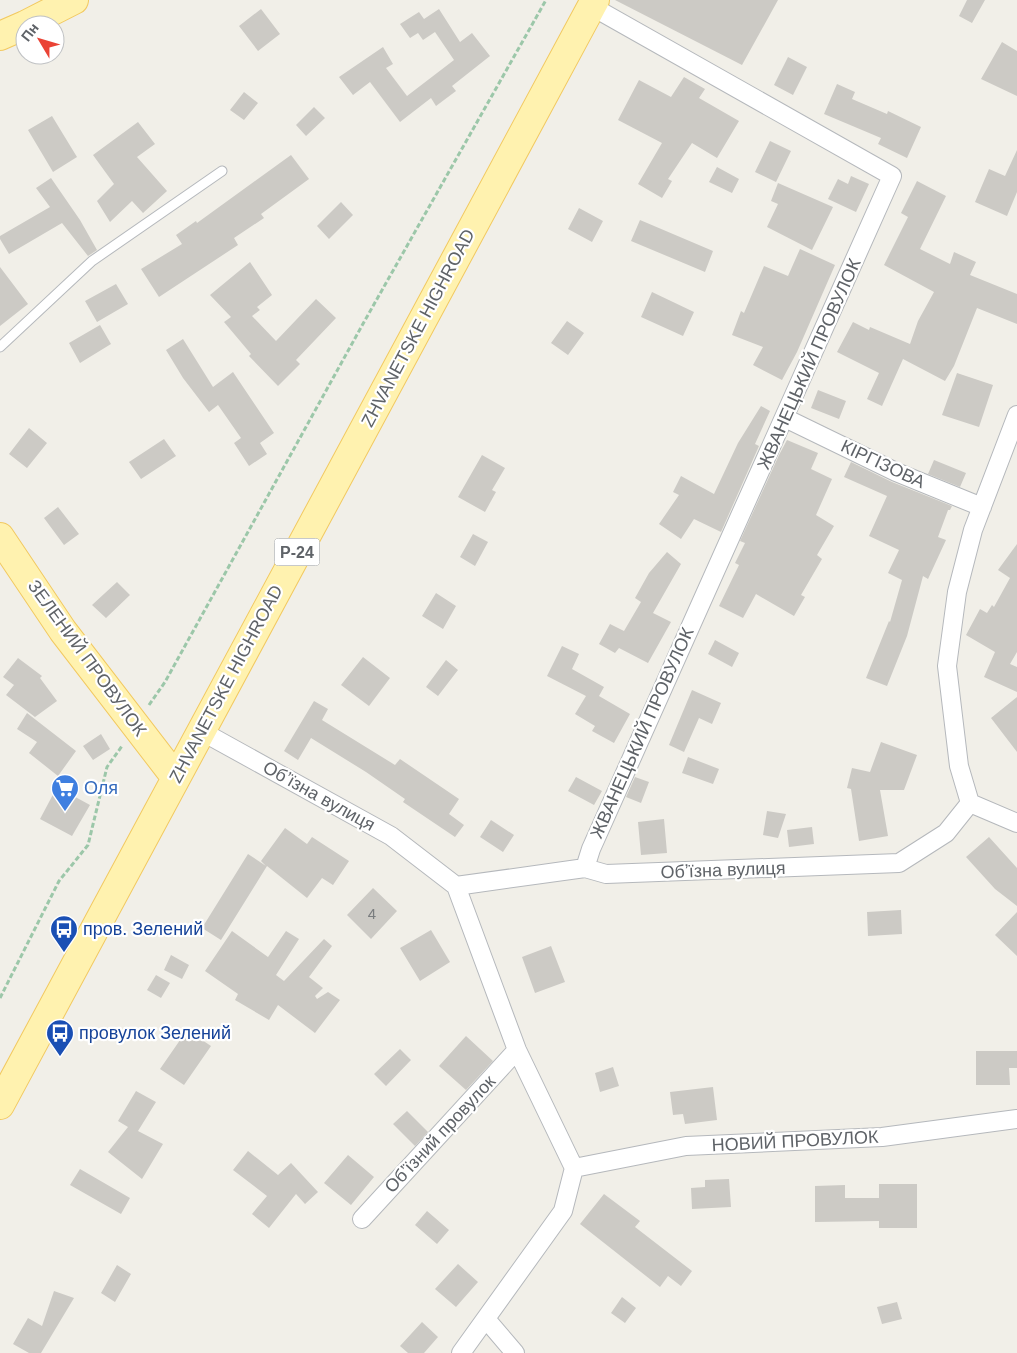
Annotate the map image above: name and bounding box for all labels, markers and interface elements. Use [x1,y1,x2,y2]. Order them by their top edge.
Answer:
north arrow [15,15,65,65]
text: Пн [18,20,42,44]
street label: ZHVANETSKE HIGHROAD [357,226,479,430]
street label: ЖВАНЕЦЬКИЙ ПРОВУЛОК [752,255,865,472]
street label: КІРГІЗОВА [838,436,928,492]
road number: Р-24 [274,538,320,566]
street label: ЗЕЛЕНИЙ ПРОВУЛОК [24,576,151,740]
street label: ZHVANETSKE HIGHROAD [165,582,287,786]
street label: ЖВАНЕЦЬКИЙ ПРОВУЛОК [585,624,698,841]
street label: Обʼїзна вулиця [260,757,378,835]
supermarket icon: Оля [50,773,80,812]
place label: Оля [84,778,118,798]
street label: Обʼїзна вулиця [660,858,786,882]
house number: 4 [368,905,376,922]
bus stop icon: пров. Зелений [49,914,79,953]
place label: пров. Зелений [83,919,203,939]
bus stop icon: провулок Зелений [45,1018,75,1057]
place label: провулок Зелений [79,1023,231,1043]
street label: Обʼїзний провулок [381,1071,499,1197]
street label: НОВИЙ ПРОВУЛОК [711,1126,879,1155]

